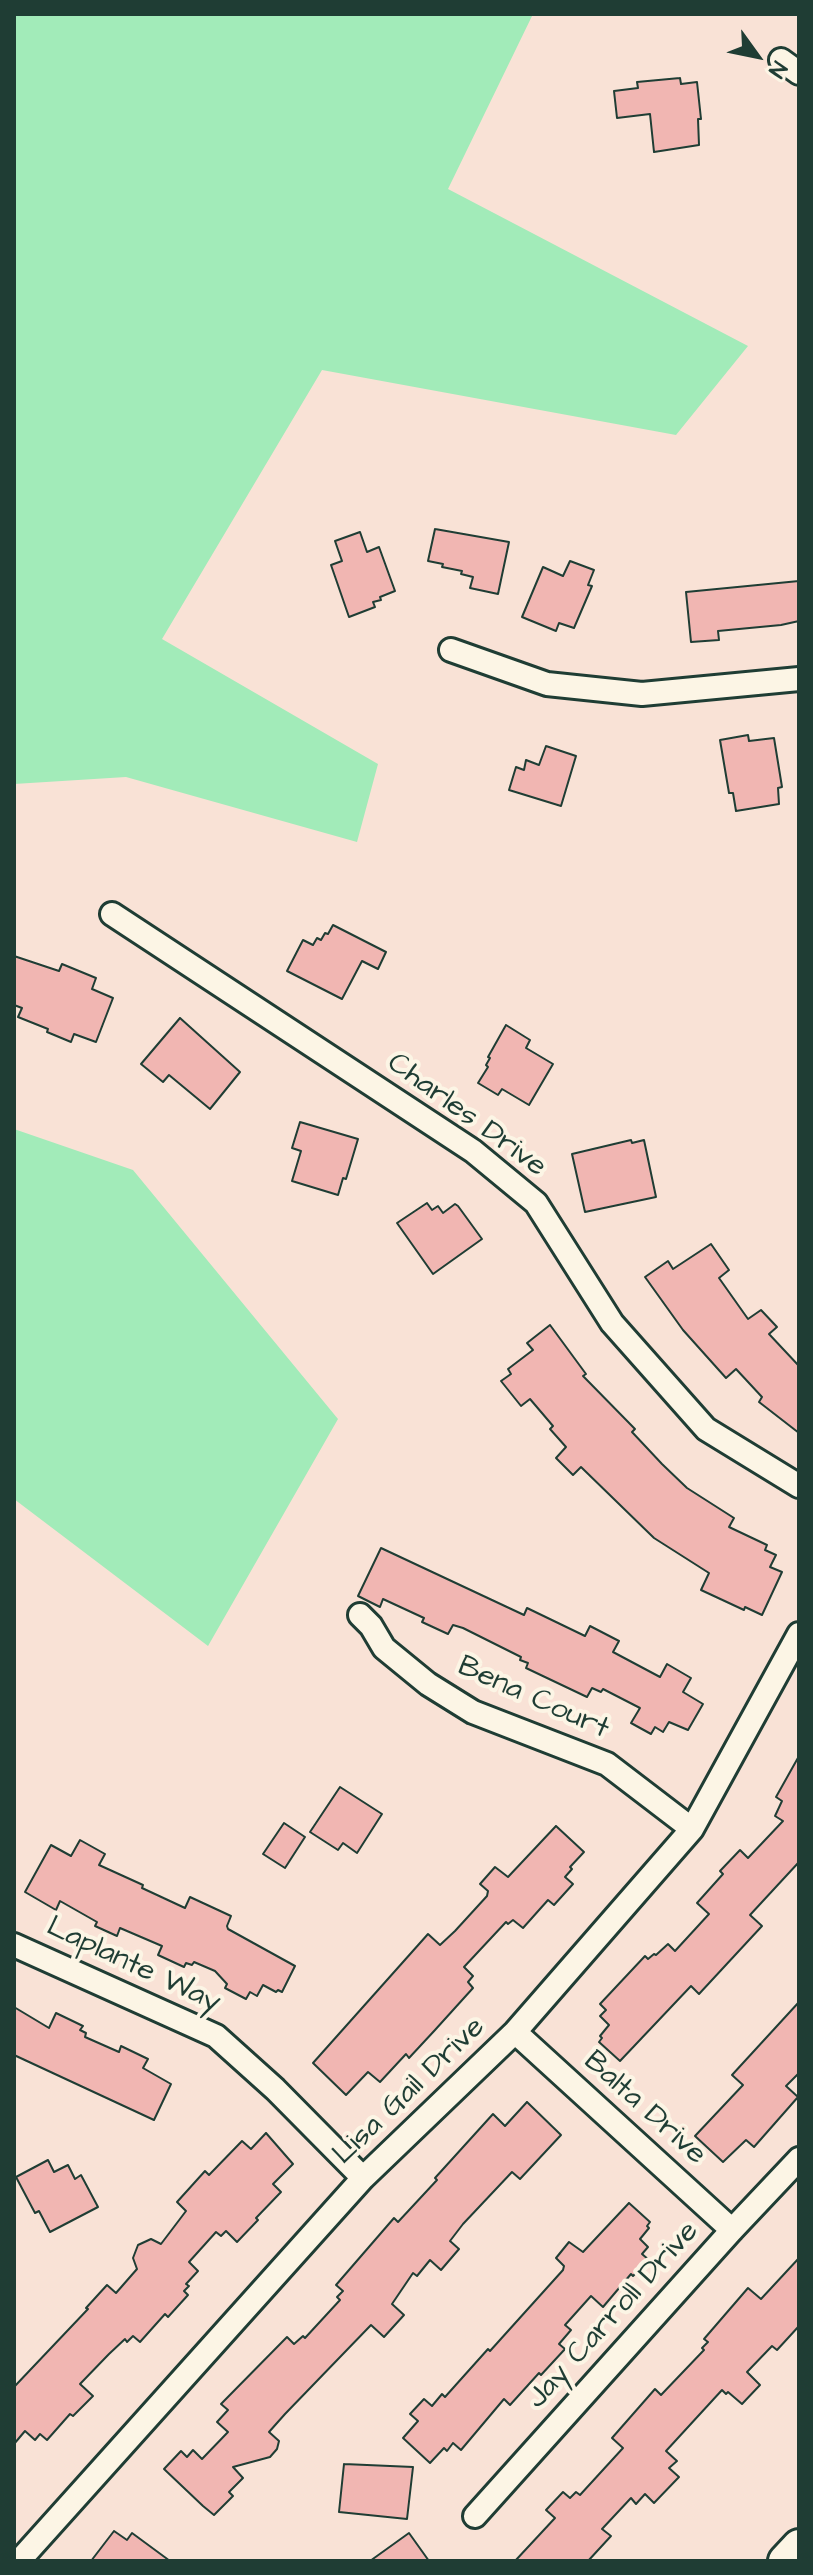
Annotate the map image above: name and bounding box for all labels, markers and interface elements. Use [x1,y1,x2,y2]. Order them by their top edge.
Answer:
north arrow [717,16,797,96]
text: N [761,55,794,84]
street label: Charles Drive [379,1046,553,1186]
street label: Bena Court [452,1650,614,1748]
street label: Laplante Way [40,1910,226,2022]
street label: Lisa Gail Drive [327,2011,493,2173]
street label: Balta Drive [575,2044,713,2174]
street label: Jay Carroll Drive [520,2215,708,2417]

